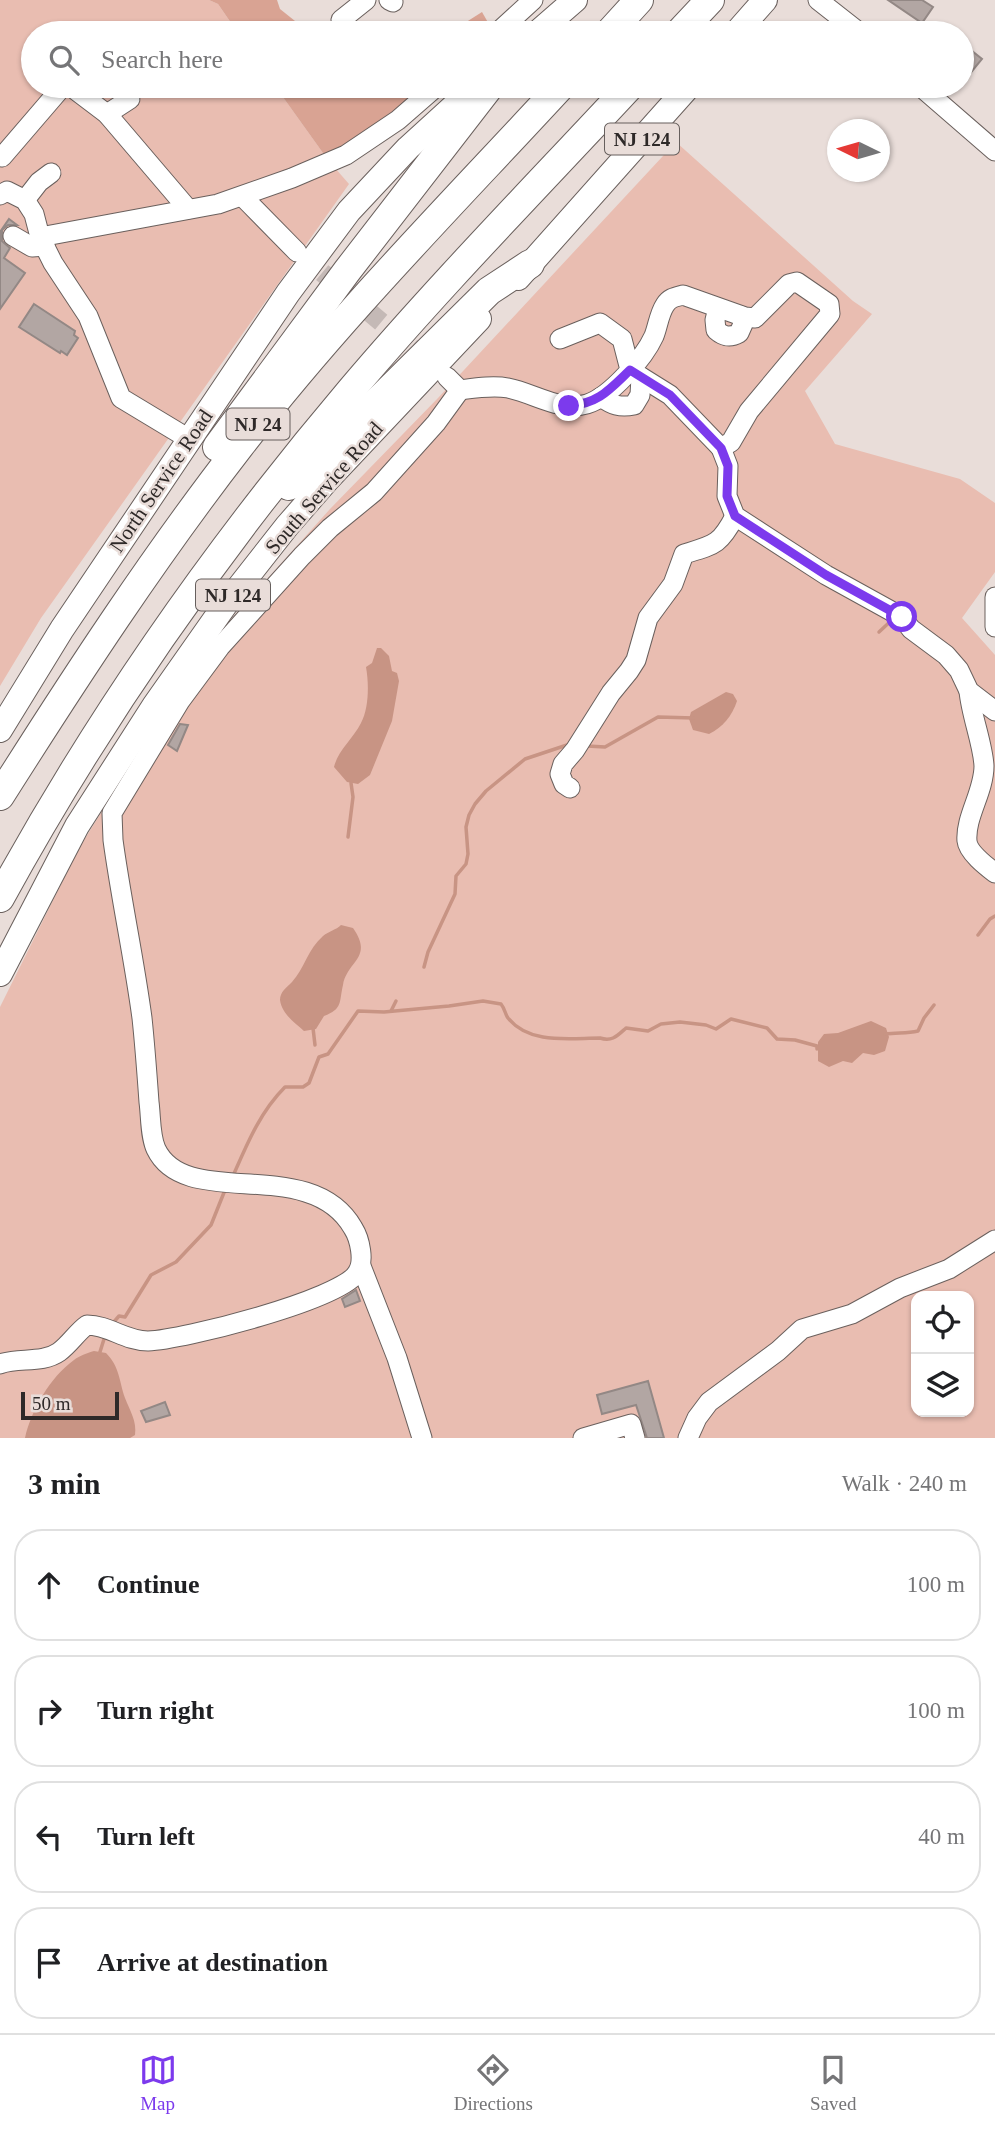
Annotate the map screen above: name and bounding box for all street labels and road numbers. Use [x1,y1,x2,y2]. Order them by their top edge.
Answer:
road number: NJ 124 [605,124,679,154]
street label: North Service Road [104,405,218,557]
road number: NJ 24 [226,408,290,440]
street label: South Service Road [260,417,388,559]
road number: NJ 124 [196,580,270,610]

